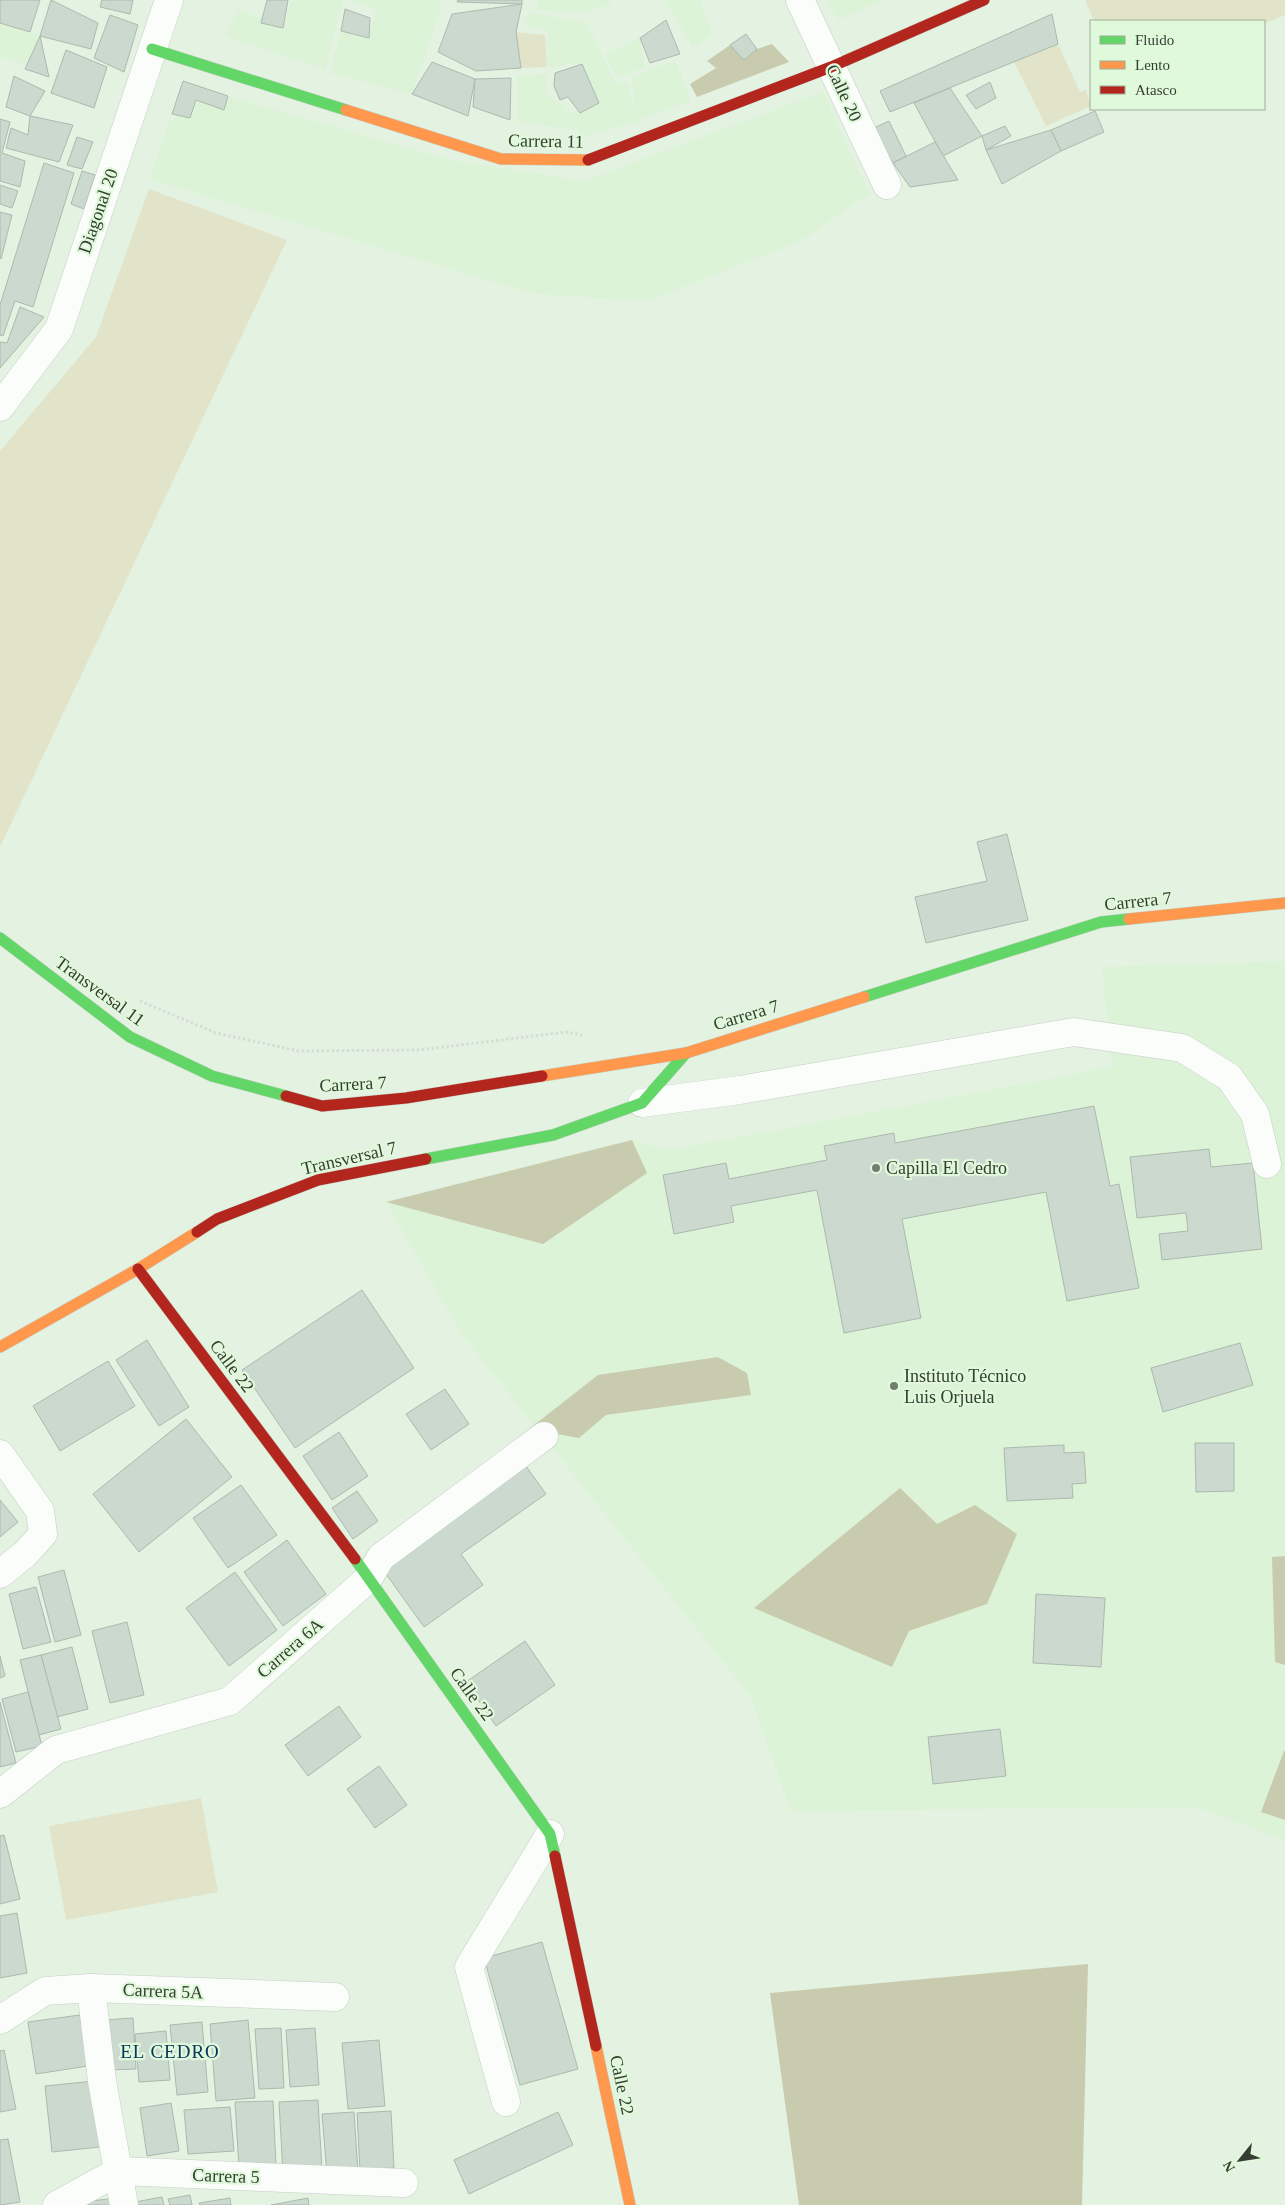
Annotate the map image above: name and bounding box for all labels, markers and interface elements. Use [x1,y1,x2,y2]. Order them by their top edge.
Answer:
legend [1090,20,1265,110]
text: Fluido [1135,32,1174,48]
text: Lento [1135,57,1170,73]
street label: Calle 20 [822,61,866,125]
text: Atasco [1135,82,1177,98]
street label: Carrera 11 [508,130,584,152]
street label: Diagonal 20 [74,166,122,256]
street label: Carrera 7 [1103,888,1173,914]
street label: Transversal 11 [52,952,148,1030]
street label: Carrera 7 [711,996,781,1034]
street label: Carrera 7 [319,1072,387,1096]
street label: Transversal 7 [300,1137,398,1179]
place label: Capilla El Cedro [886,1158,1007,1178]
marker: Capilla El Cedro [870,1162,882,1174]
street label: Calle 22 [206,1336,258,1396]
place label: Instituto Técnico Luis Orjuela [904,1366,1026,1407]
marker: Instituto Técnico Luis Orjuela [888,1380,900,1392]
street label: Carrera 6A [253,1614,327,1682]
street label: Calle 22 [446,1664,498,1724]
street label: Carrera 5A [122,1980,204,2002]
district label: EL CEDRO [120,2041,220,2062]
street label: Calle 22 [606,2053,638,2117]
north arrow [1215,2135,1265,2185]
text: N [1220,2158,1238,2174]
street label: Carrera 5 [192,2165,260,2187]

